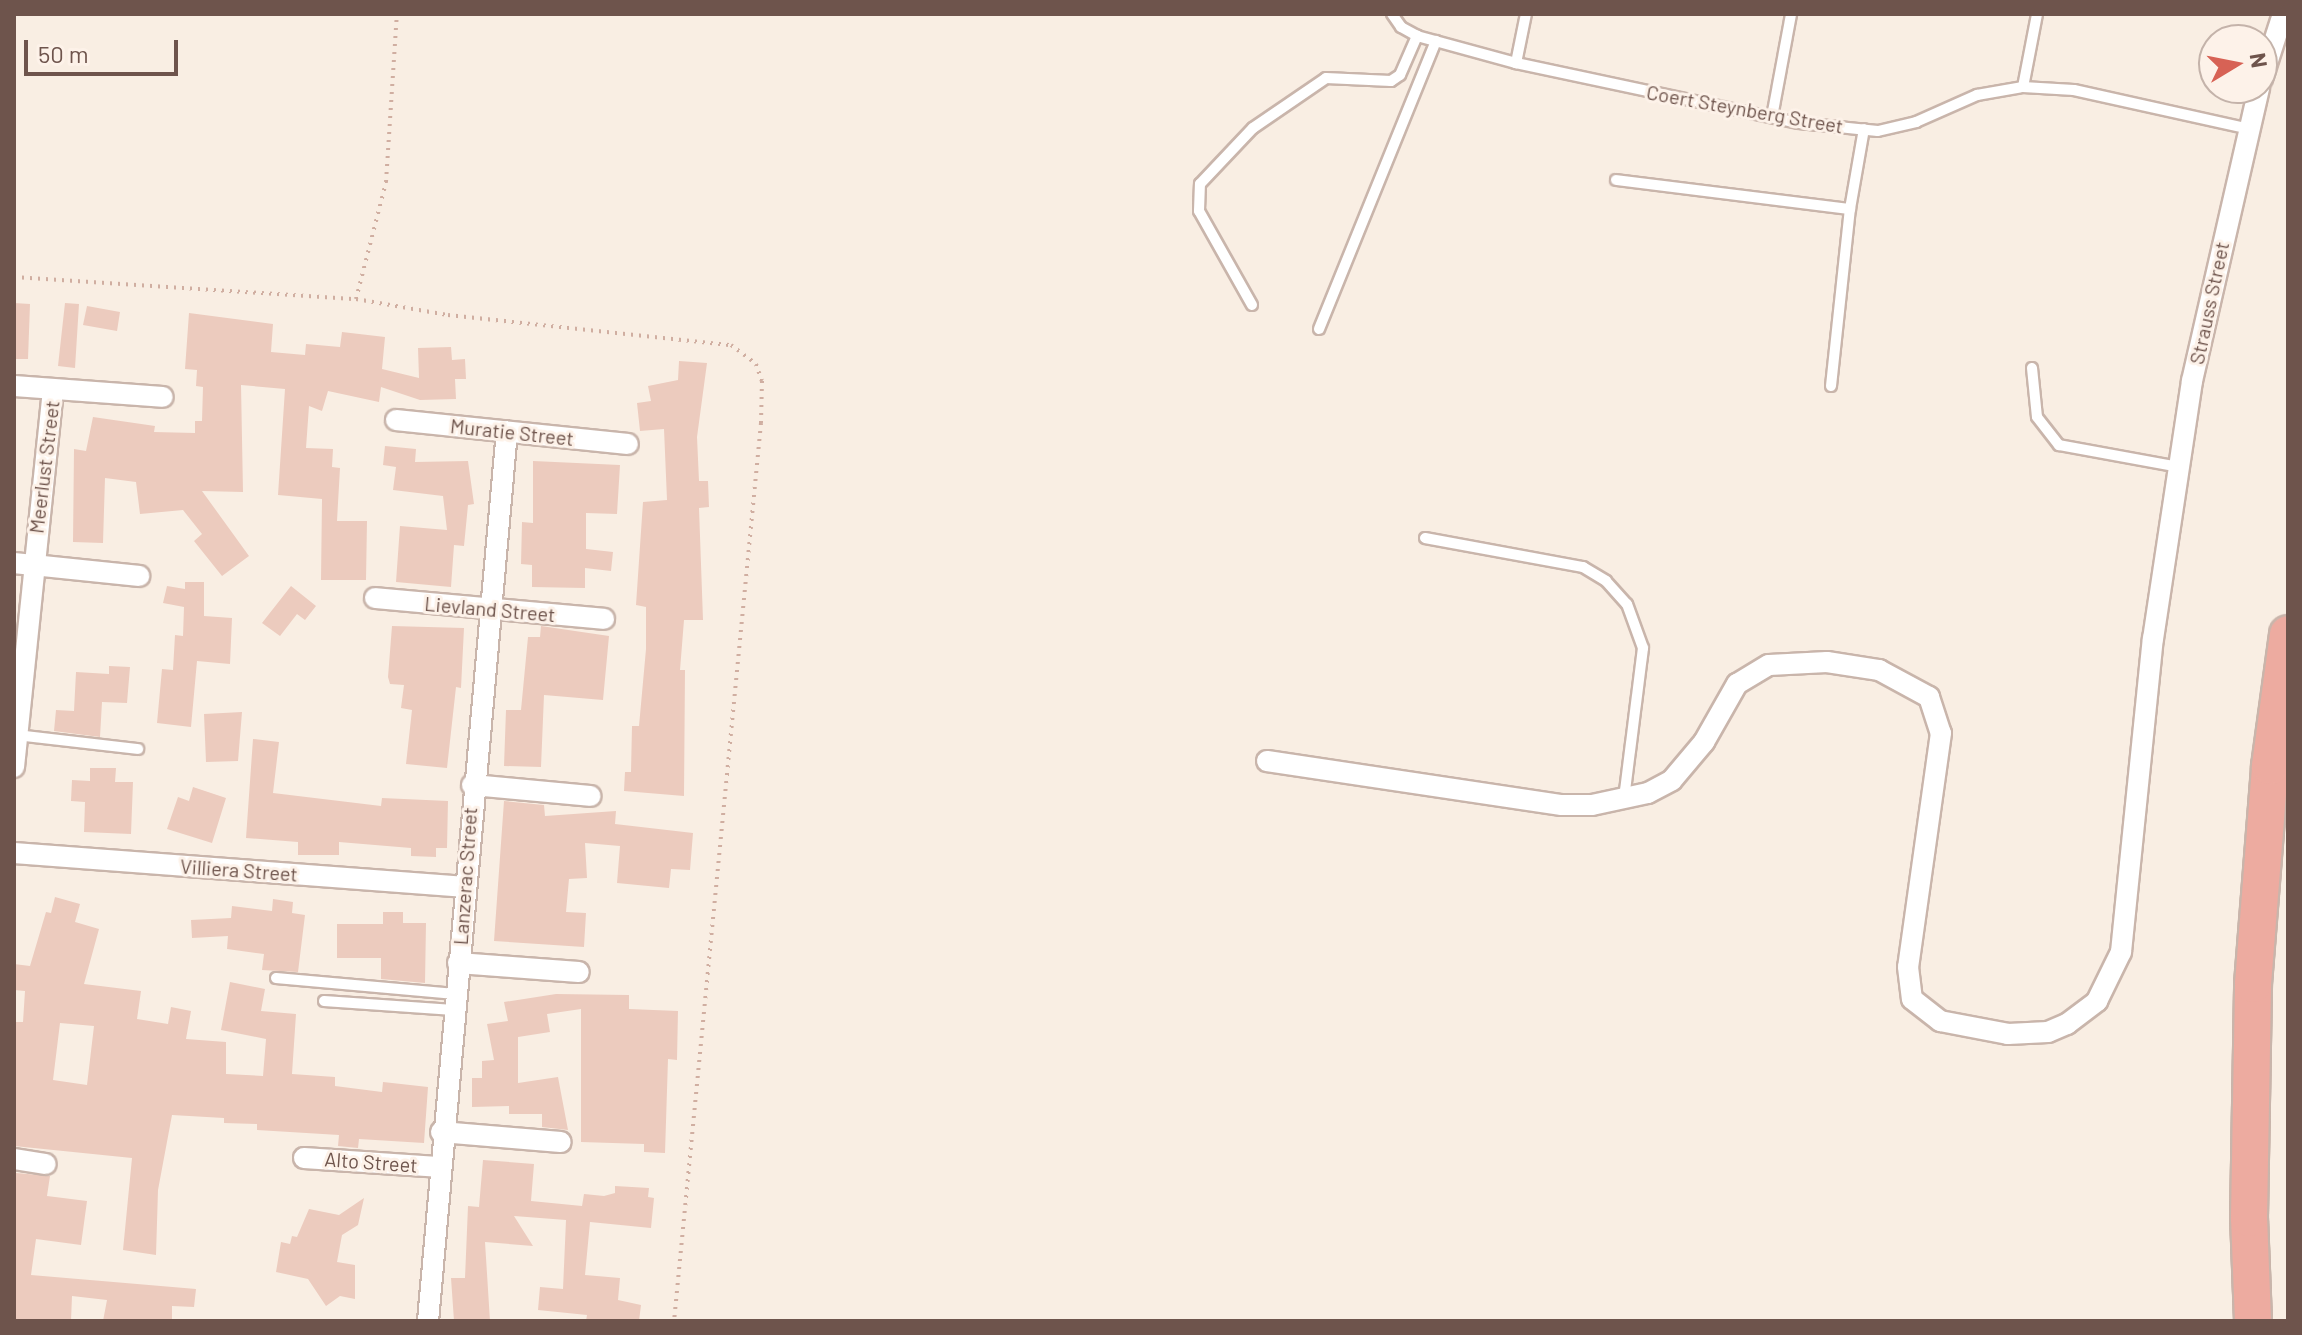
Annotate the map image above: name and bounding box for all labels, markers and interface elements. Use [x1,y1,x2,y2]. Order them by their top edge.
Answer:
scale bar [28,24,182,74]
north arrow [2198,24,2278,104]
text: 50 m [38,39,89,68]
text: N [2246,51,2274,70]
street label: Coert Steynberg Street [1645,80,1845,138]
street label: Strauss Street [2184,240,2234,366]
street label: Meerlust Street [24,399,64,535]
street label: Muratie Street [449,414,575,450]
street label: Lievland Street [424,591,556,627]
street label: Lanzerac Street [448,806,482,946]
street label: Villiera Street [179,854,299,886]
street label: Alto Street [324,1147,418,1177]

